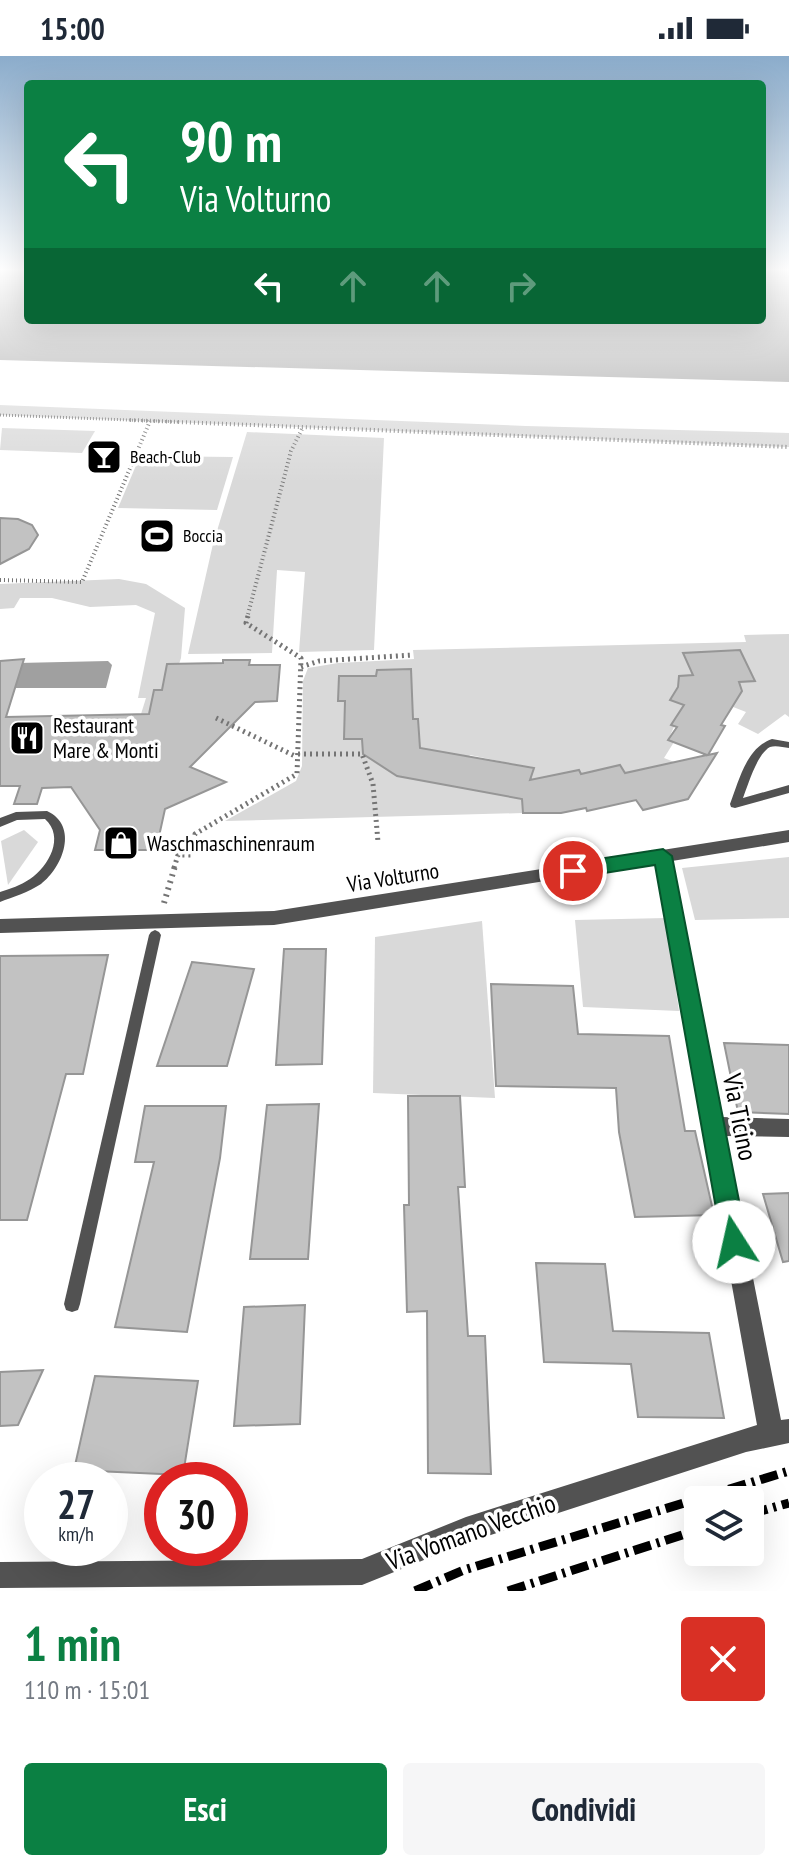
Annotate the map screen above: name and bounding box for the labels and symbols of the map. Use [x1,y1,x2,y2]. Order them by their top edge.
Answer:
bar icon: Beach-Club [85,438,123,476]
place label: Beach-Club [130,445,201,468]
sports icon: Boccia [138,517,176,555]
place label: Boccia [183,524,223,547]
place label: Restaurant Mare & Monti [53,711,159,764]
restaurant icon: Restaurant Mare & Monti [8,719,46,757]
shop icon: Waschmaschinenraum [102,824,140,862]
place label: Waschmaschinenraum [147,829,315,857]
pin [539,837,607,905]
street label: Via Volturno [344,856,441,898]
street label: Via Ticino [716,1070,765,1163]
position arrow [692,1200,776,1284]
speed limit sign: 30 [144,1462,248,1566]
street label: Via Vomano Vecchio [381,1486,560,1578]

